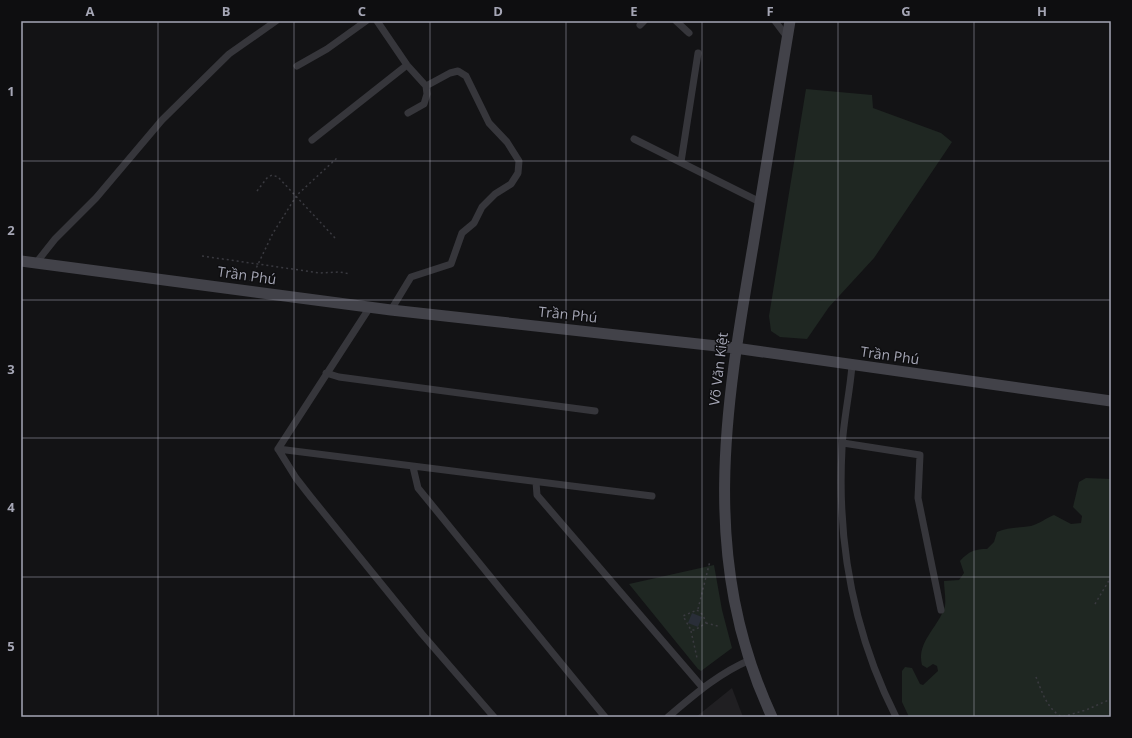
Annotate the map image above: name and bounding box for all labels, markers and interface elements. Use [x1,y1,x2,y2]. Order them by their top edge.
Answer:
text: A [86,2,95,20]
text: B [222,2,231,20]
text: C [358,2,366,20]
text: D [493,2,503,20]
text: E [630,2,638,20]
text: F [766,2,774,20]
text: G [901,2,911,20]
text: H [1037,2,1047,20]
text: 1 [7,82,15,100]
text: 2 [7,221,15,239]
street label: Trần Phú [216,261,278,289]
street label: Trần Phú [538,301,598,327]
street label: Võ Văn Kiệt [704,331,732,407]
street label: Trần Phú [859,341,921,369]
text: 3 [7,360,15,378]
text: 4 [7,498,15,516]
text: 5 [7,637,15,655]

